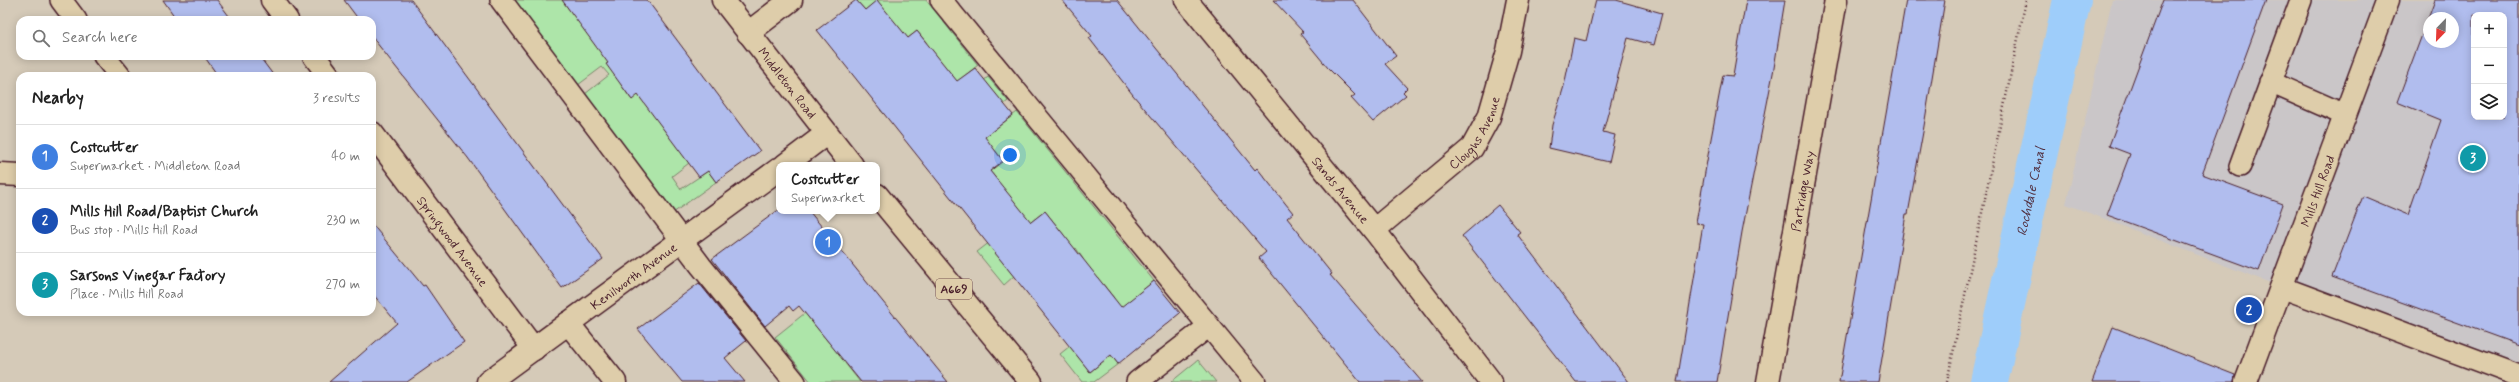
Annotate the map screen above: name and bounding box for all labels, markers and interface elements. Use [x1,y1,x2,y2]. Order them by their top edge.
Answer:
north arrow [2423,12,2459,48]
map controls [2471,12,2507,120]
button: + [2471,12,2507,48]
search box [16,16,376,60]
icon: search [30,27,52,49]
text: Search here [62,28,138,48]
street label: Middleton Road [753,44,820,123]
button: − [2471,48,2507,84]
button: layers [2471,84,2507,120]
text: Nearby [32,87,84,109]
text: 3 results [313,90,360,107]
street label: Cloughs Avenue [1446,95,1505,174]
text: Costcutter [70,138,139,158]
pin: 3 [2460,143,2486,173]
water label: Rochdale Canal [2013,144,2050,238]
your location [1000,145,1020,165]
text: 1 [42,148,48,165]
text: 40 m [331,148,360,165]
street label: Partridge Way [1788,149,1819,233]
street label: Mills Hill Road [2297,153,2340,229]
street label: Sands Avenue [1307,154,1372,228]
text: Supermarket · Middleton Road [70,158,240,175]
popup [776,162,880,214]
text: Costcutter [791,170,859,190]
text: Supermarket [791,190,865,207]
street label: Springwood Avenue [412,193,491,291]
text: Mills Hill Road/Baptist Church [70,202,258,222]
text: 2 [42,212,48,229]
text: 230 m [326,212,360,229]
text: Bus stop · Mills Hill Road [70,222,198,239]
pin: 1 [815,227,841,257]
street label: Kenilworth Avenue [587,240,681,314]
text: Sarsons Vinegar Factory [70,266,225,286]
text: 3 [42,276,48,293]
text: 270 m [325,276,360,293]
road number: A669 [936,279,972,299]
text: Place · Mills Hill Road [70,286,183,303]
pin: 2 [2236,295,2262,325]

